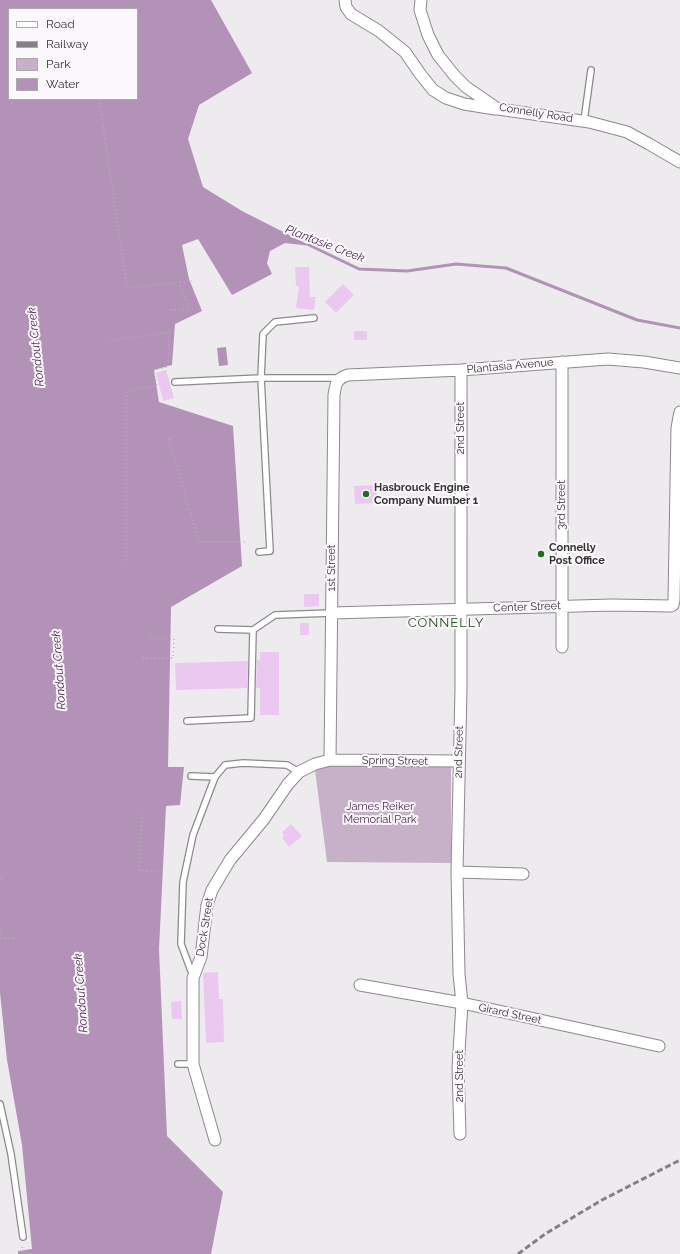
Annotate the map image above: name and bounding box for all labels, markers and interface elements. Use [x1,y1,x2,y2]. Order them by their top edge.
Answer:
legend [8,8,138,100]
text: Road [46,17,75,31]
text: Railway [46,37,88,51]
text: Park [46,57,71,71]
text: Water [46,77,80,91]
street label: Connelly Road [498,101,574,125]
water label: Plantasie Creek [283,222,367,266]
water label: Rondout Creek [25,307,47,387]
street label: Plantasia Avenue [466,356,554,376]
street label: 2nd Street [454,402,468,454]
street label: 3rd Street [555,480,569,530]
place label: Hasbrouck Engine Company Number 1 [374,481,478,507]
marker: Hasbrouck Engine Company Number 1 [361,489,371,499]
place label: Connelly Post Office [549,541,605,567]
street label: 1st Street [325,544,339,592]
marker: Connelly Post Office [536,549,546,559]
street label: Center Street [493,599,561,615]
district label: CONNELLY [408,615,484,631]
water label: Rondout Creek [49,630,69,710]
street label: 2nd Street [452,726,466,778]
street label: Spring Street [362,754,428,768]
park label: James Reiker Memorial Park [343,800,417,826]
street label: Dock Street [194,897,216,957]
water label: Rondout Creek [71,953,91,1033]
street label: Girard Street [477,1001,543,1027]
street label: 2nd Street [453,1050,467,1102]

